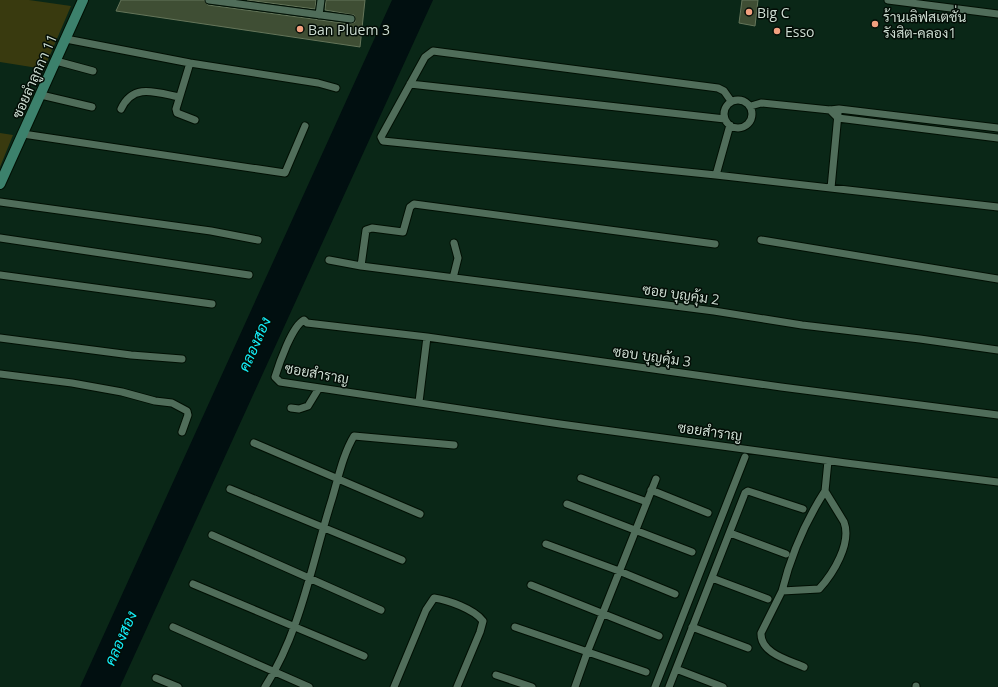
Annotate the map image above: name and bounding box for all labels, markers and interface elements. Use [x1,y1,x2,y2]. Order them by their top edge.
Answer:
place label: Big C [757,3,790,22]
place label: ร้านเลิฟสเตชั่น รังสิต-คลอง1 [883,5,966,42]
marker: Big C [744,7,754,17]
marker: ร้านเลิฟสเตชั่น รังสิต-คลอง1 [870,19,880,29]
place label: Ban Pluem 3 [308,20,390,39]
place label: Esso [785,22,815,41]
marker: Ban Pluem 3 [295,24,305,34]
marker: Esso [772,26,782,36]
street label: ซอยลำลูกกา 11 [7,31,62,122]
street label: ซอย บุญคุ้ม 2 [641,279,721,310]
water label: คลองสอง [233,313,275,374]
street label: ซอบ บุญคุ้ม 3 [612,341,692,372]
street label: ซอยสำราญ [283,358,351,388]
street label: ซอยสำราญ [677,417,743,445]
water label: คลองสอง [99,607,141,668]

